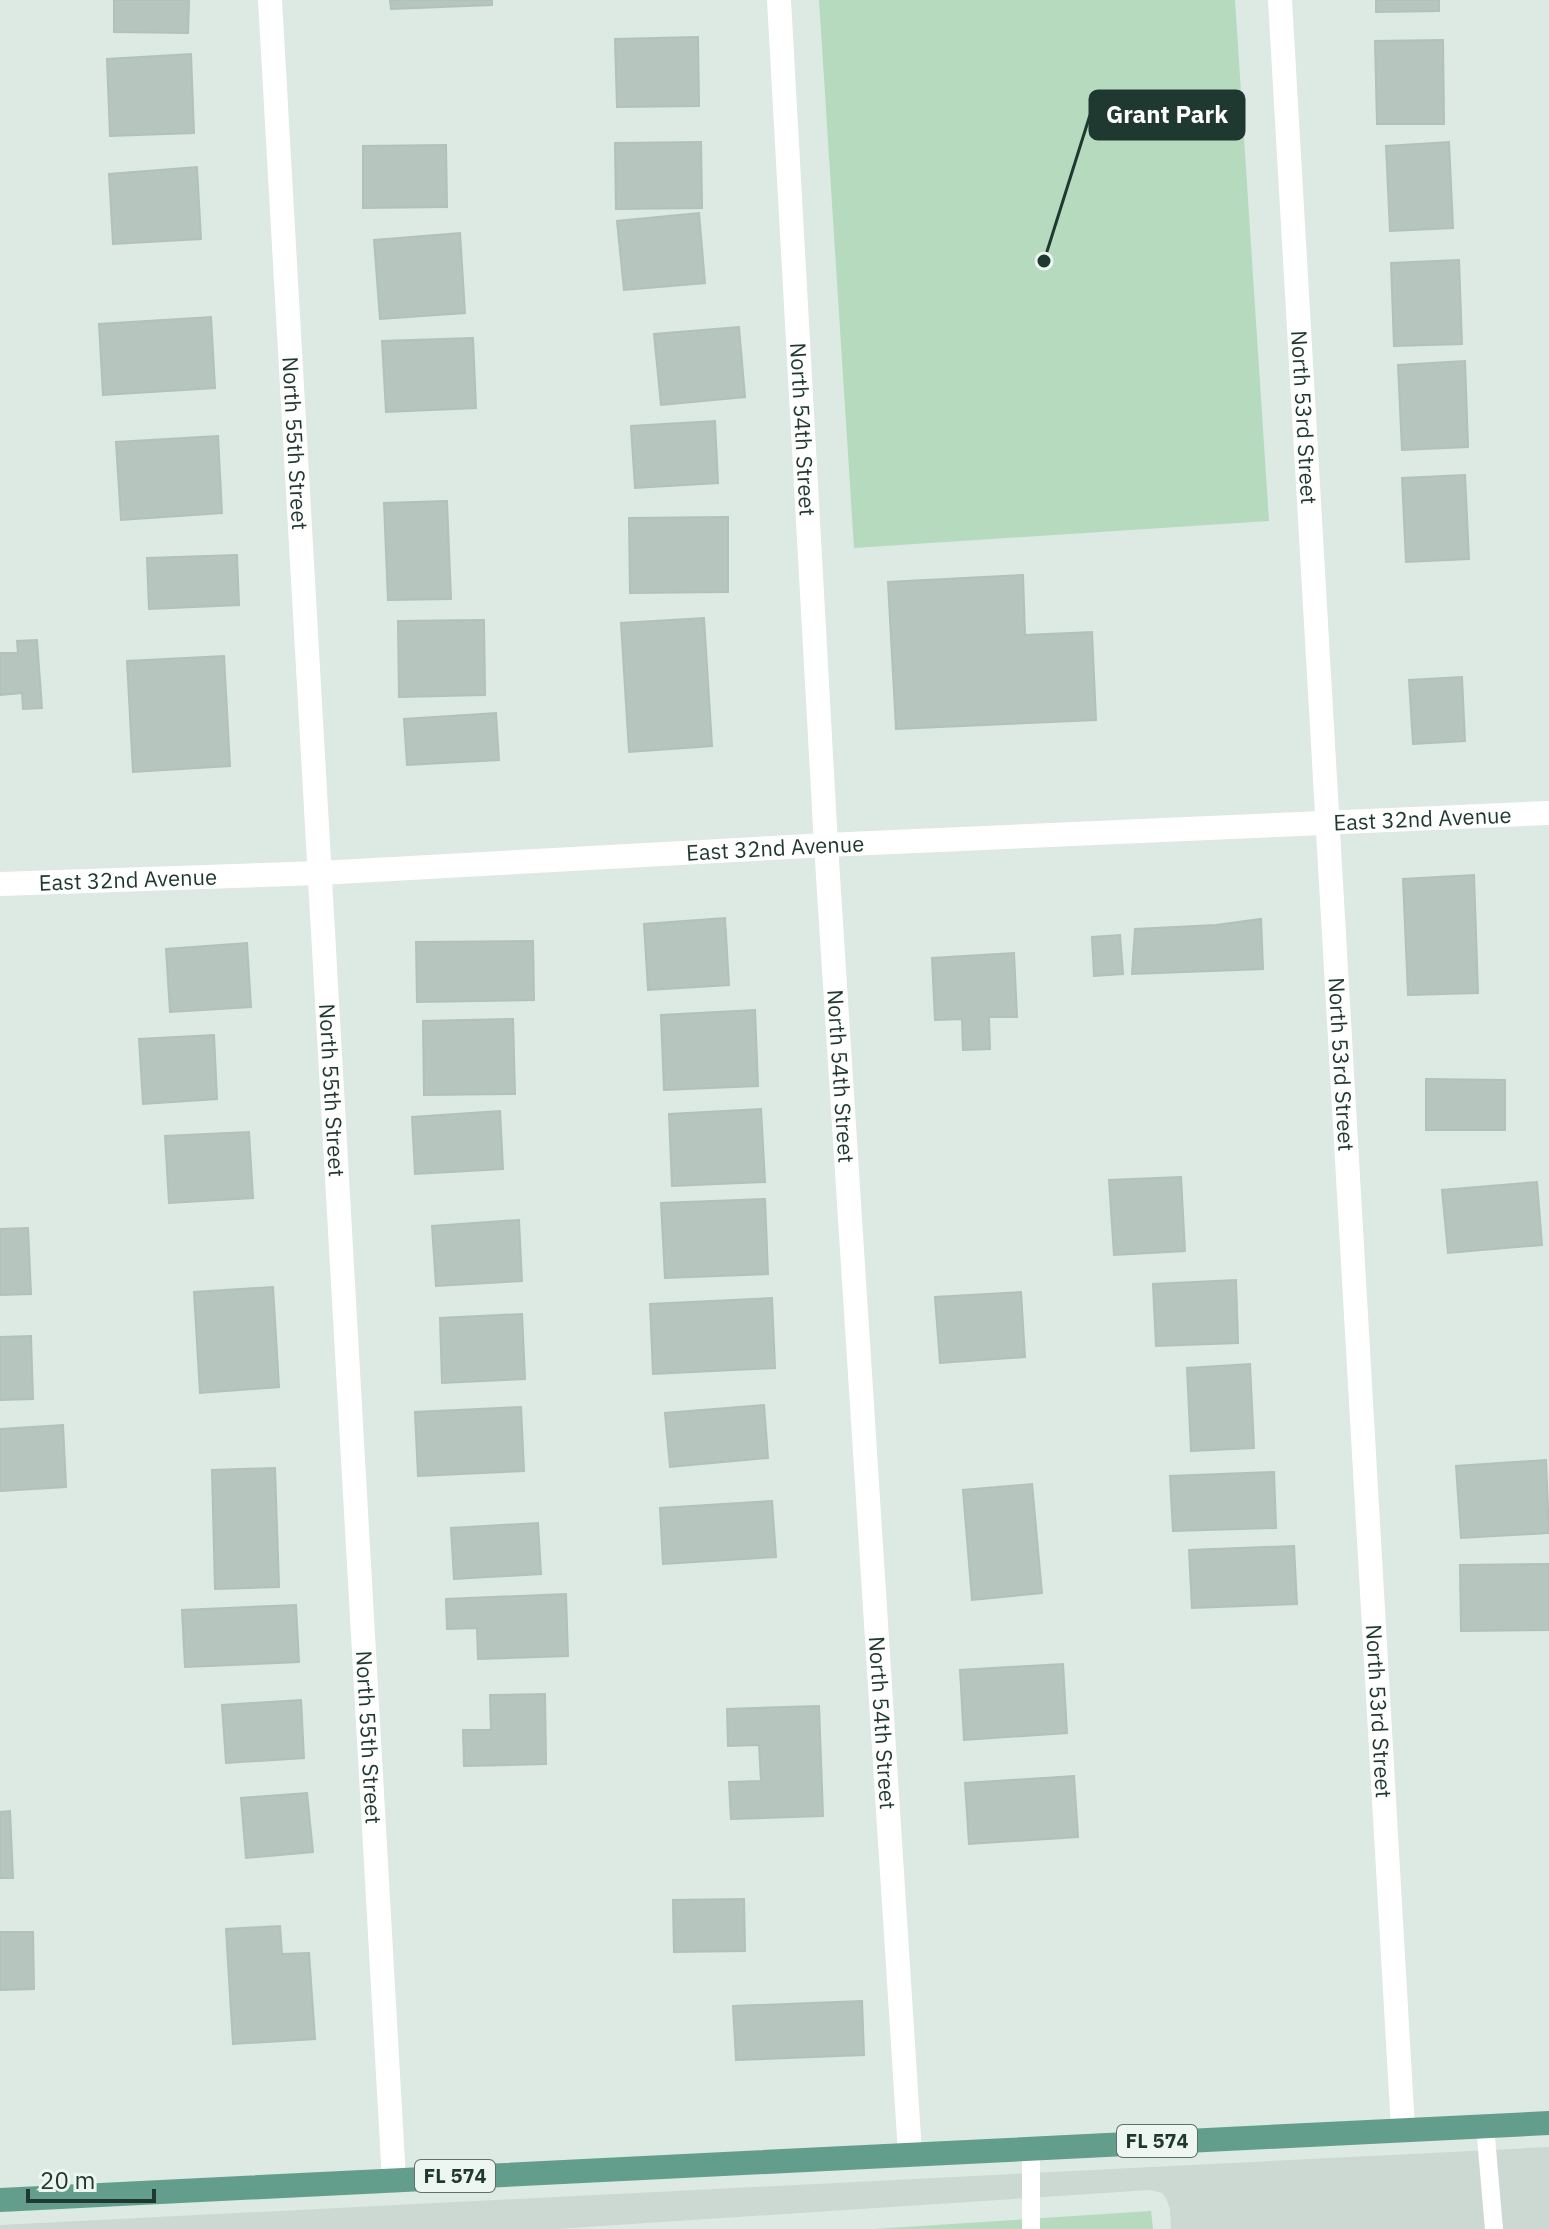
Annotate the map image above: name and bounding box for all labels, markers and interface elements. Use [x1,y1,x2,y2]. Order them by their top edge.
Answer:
callout: Grant Park [1090,91,1244,139]
text: Grant Park [1106,98,1228,130]
street label: North 53rd Street [1285,329,1324,505]
street label: North 54th Street [784,342,823,517]
street label: North 55th Street [276,356,315,531]
street label: East 32nd Avenue [1333,800,1512,837]
street label: East 32nd Avenue [685,828,865,867]
street label: East 32nd Avenue [38,862,218,897]
street label: North 53rd Street [1322,976,1361,1152]
street label: North 54th Street [821,989,861,1164]
street label: North 55th Street [313,1003,352,1178]
street label: North 53rd Street [1360,1623,1399,1799]
street label: North 54th Street [863,1635,903,1810]
street label: North 55th Street [350,1650,389,1825]
road number: FL 574 [1117,2125,1197,2157]
scale bar [28,2153,154,2203]
road number: FL 574 [415,2160,495,2192]
text: 20 m [40,2164,95,2196]

